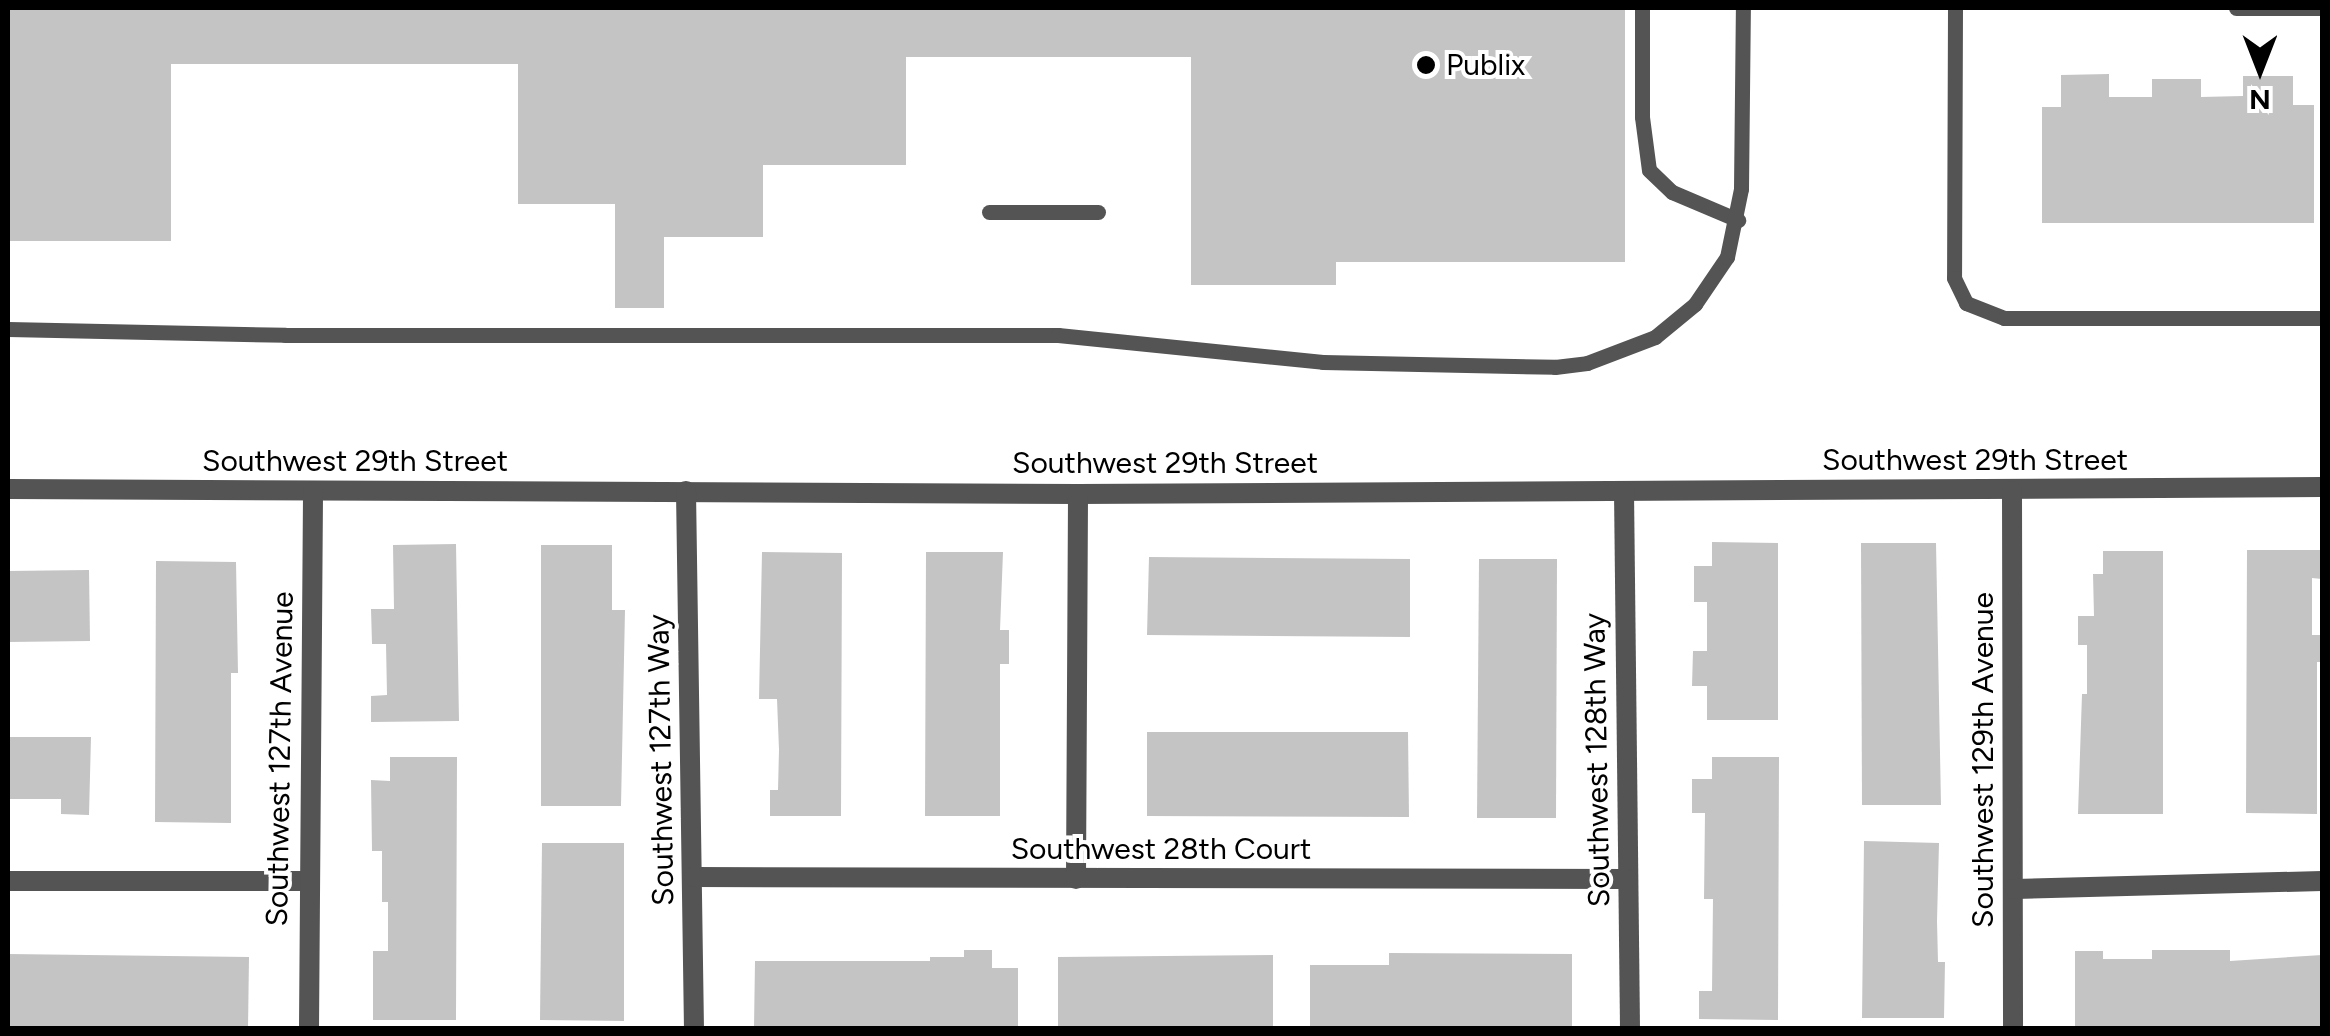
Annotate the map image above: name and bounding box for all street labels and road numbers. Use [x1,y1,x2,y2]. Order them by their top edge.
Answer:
street label: Southwest 29th Street [1822,442,2128,478]
street label: Southwest 29th Street [202,443,508,479]
street label: Southwest 29th Street [1012,445,1318,481]
street label: Southwest 127th Avenue [259,591,301,927]
street label: Southwest 129th Avenue [1965,592,2001,928]
street label: Southwest 128th Way [1576,613,1618,907]
street label: Southwest 127th Way [640,614,682,906]
street label: Southwest 28th Court [1011,831,1311,867]

